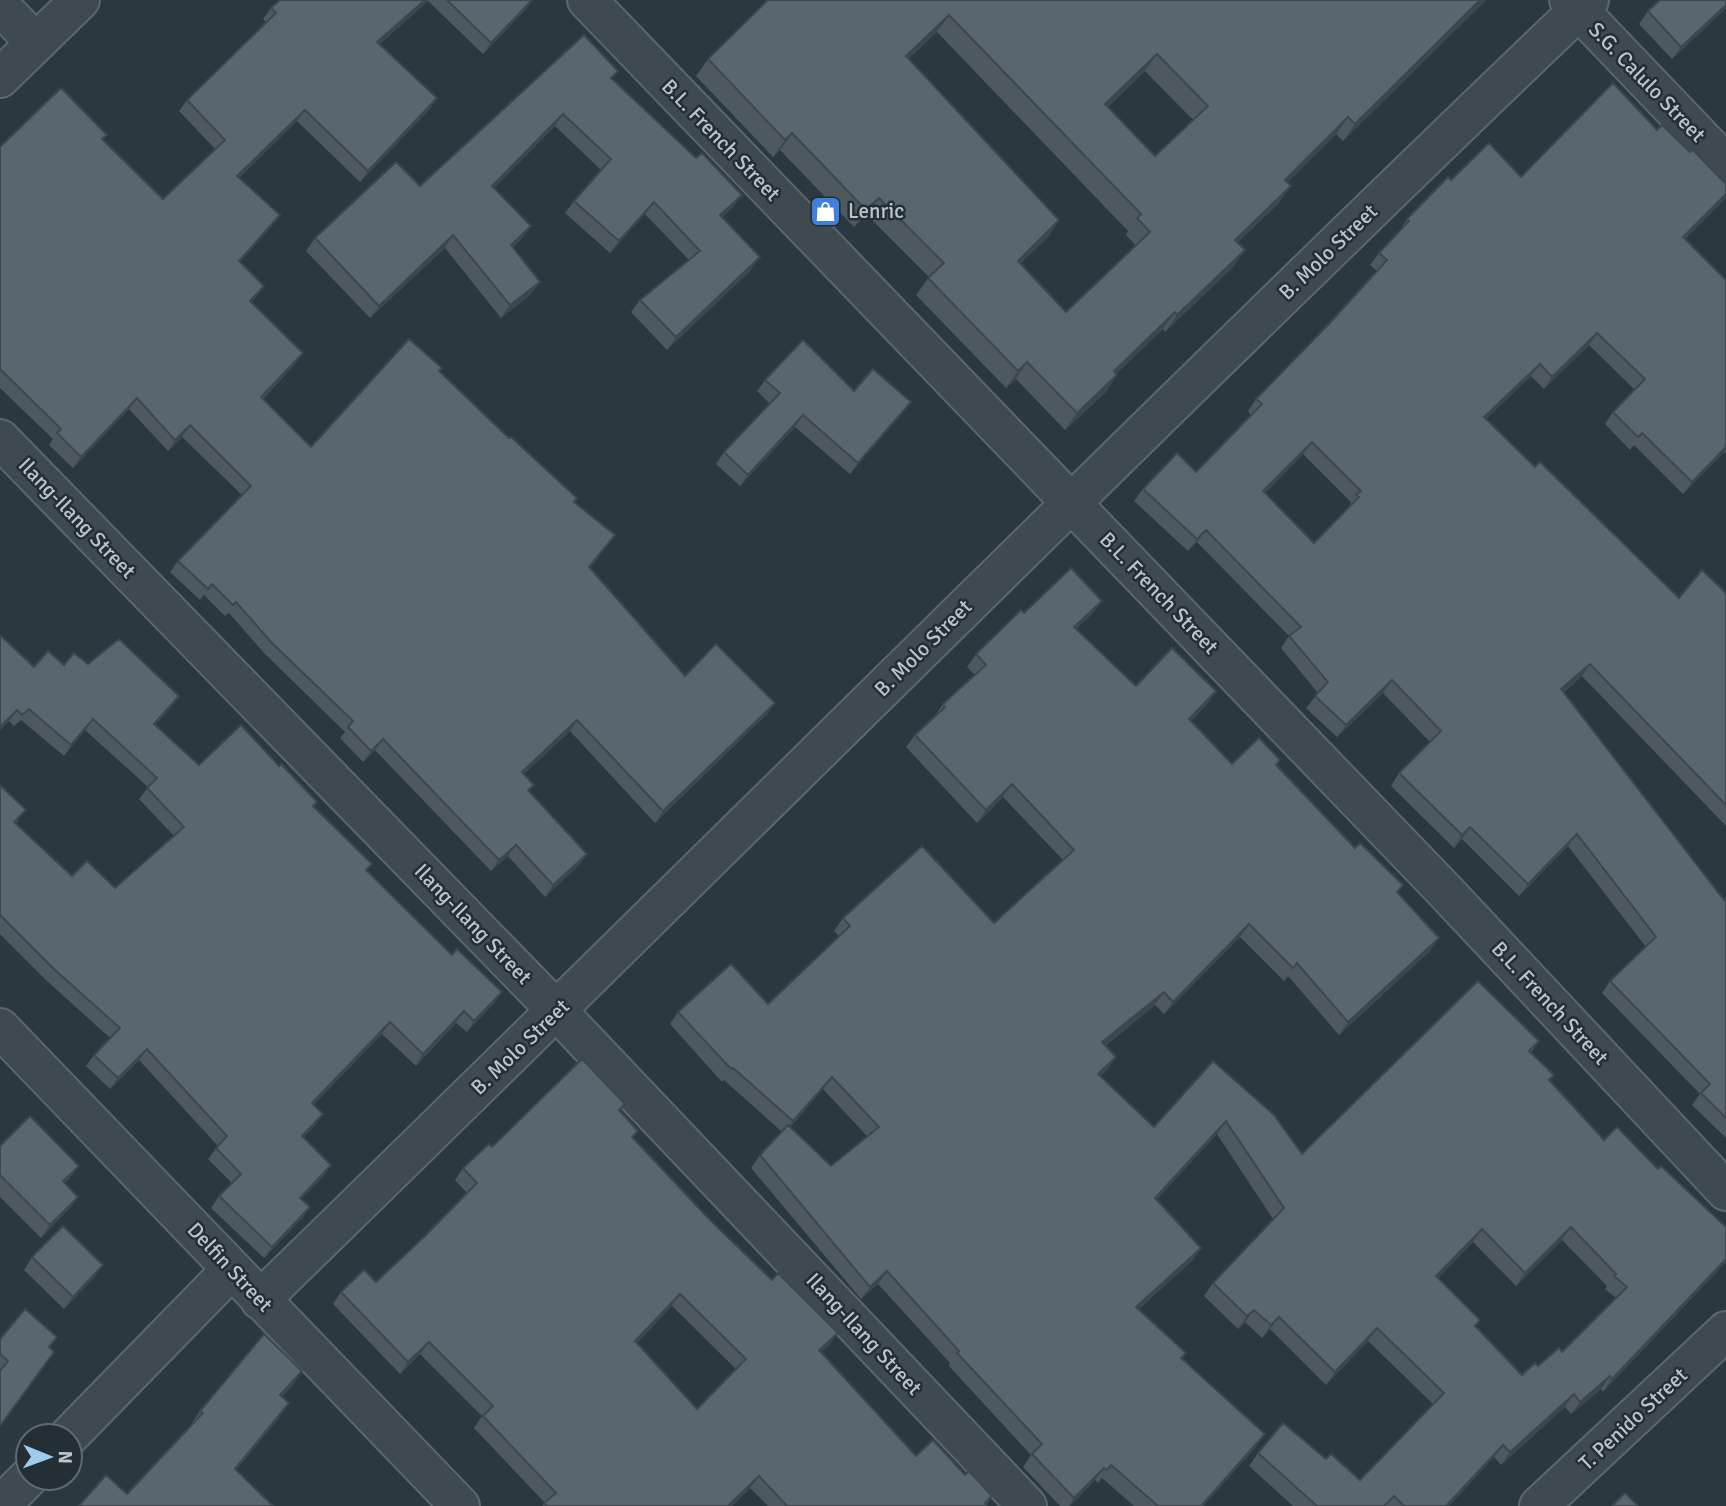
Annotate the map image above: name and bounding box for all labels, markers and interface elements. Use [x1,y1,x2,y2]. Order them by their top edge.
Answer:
street label: S.G. Calulo Street [1583,16,1711,148]
street label: B.L. French Street [656,74,786,206]
shop icon: Lenric [808,194,842,228]
place label: Lenric [848,198,904,224]
street label: B. Molo Street [1273,199,1383,305]
street label: Ilang-Ilang Street [13,452,141,584]
street label: B.L. French Street [1094,527,1224,659]
street label: B. Molo Street [869,594,977,702]
street label: Ilang-Ilang Street [409,858,537,990]
street label: B.L. French Street [1486,936,1614,1070]
street label: B. Molo Street [465,994,575,1100]
street label: Delfin Street [182,1217,278,1317]
street label: Ilang-Ilang Street [801,1267,927,1401]
street label: T. Penido Street [1573,1362,1693,1476]
north arrow [14,1422,84,1492]
text: N [53,1450,77,1464]

